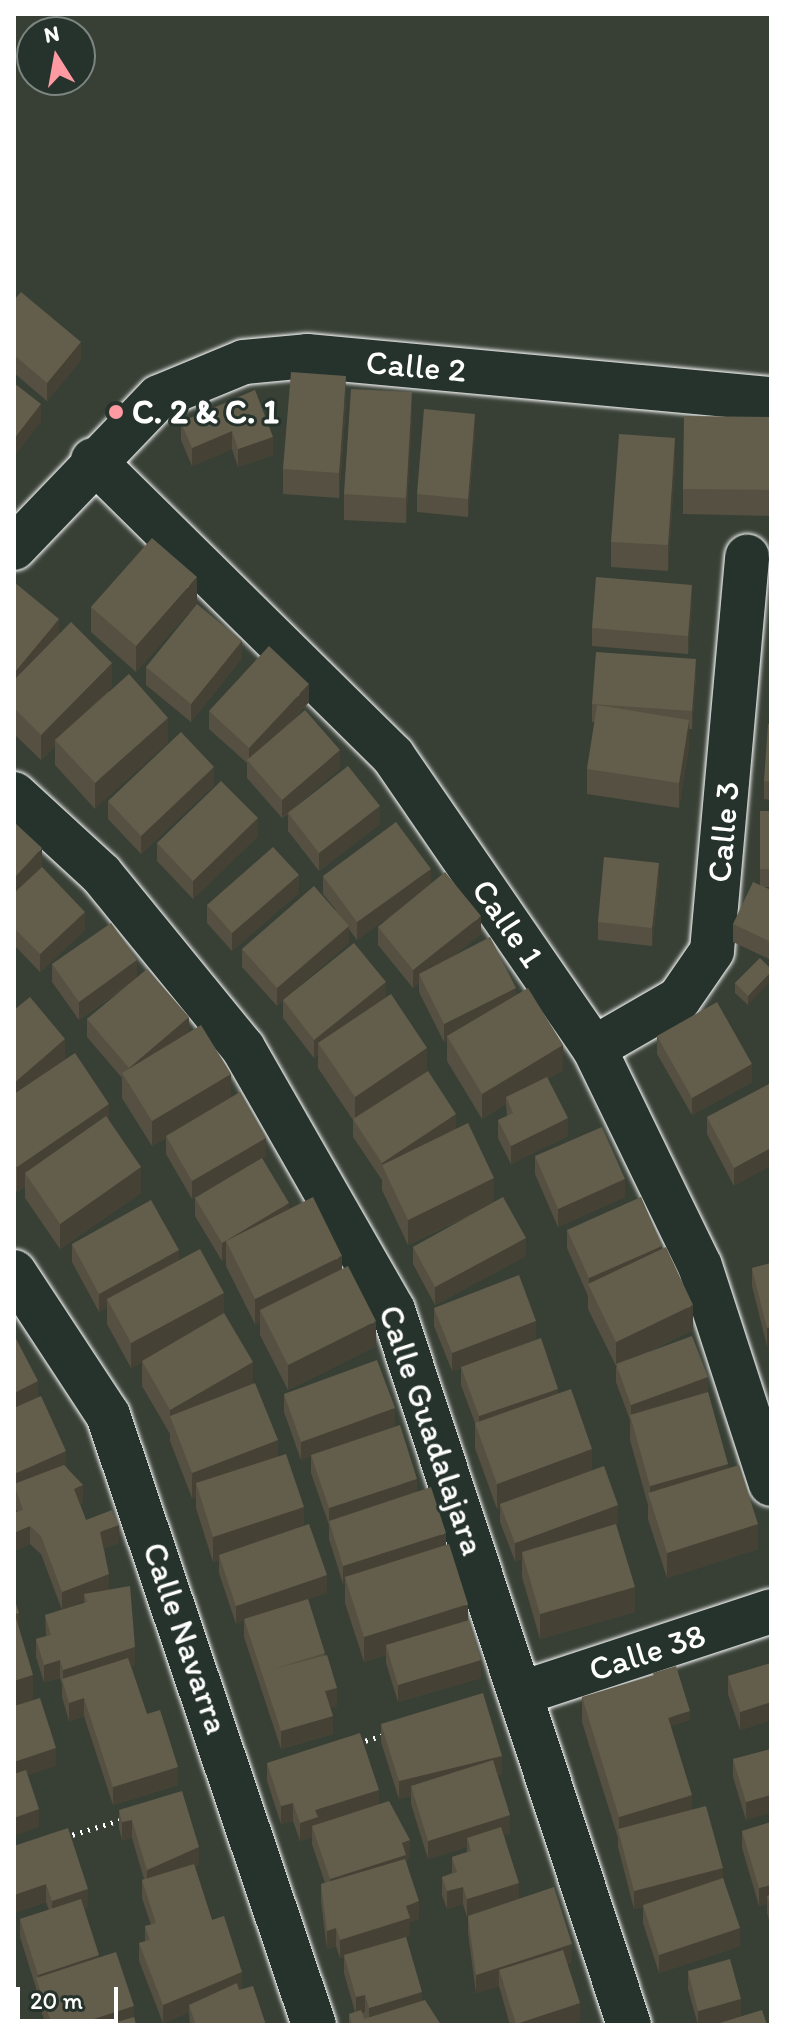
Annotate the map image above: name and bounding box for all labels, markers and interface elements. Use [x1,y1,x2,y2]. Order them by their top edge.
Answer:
north arrow [16,16,96,96]
text: N [42,19,62,49]
street label: Calle 2 [364,341,468,391]
place label: C. 2 & C. 1 [132,392,279,432]
marker: C. 2 & C. 1 [107,403,125,421]
street label: Calle 3 [698,780,748,884]
street label: Calle 1 [463,871,553,975]
street label: Calle Guadalajara [370,1300,494,1560]
street label: Calle Navarra [134,1537,238,1739]
street label: Calle 38 [584,1614,710,1690]
scale bar [20,1971,122,2021]
text: 20 m [30,1986,83,2015]

